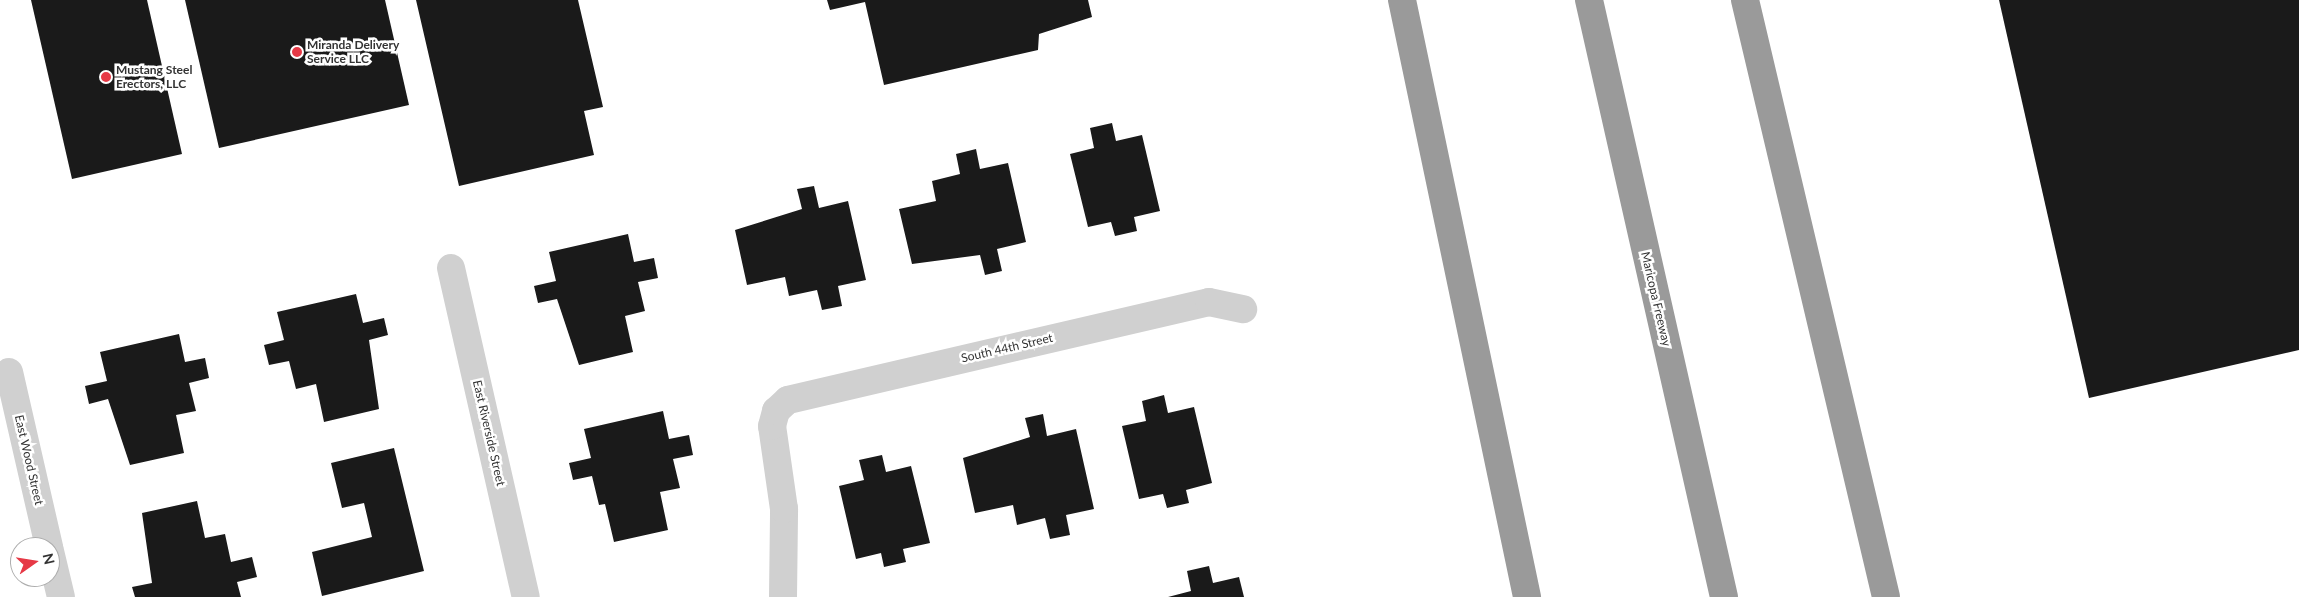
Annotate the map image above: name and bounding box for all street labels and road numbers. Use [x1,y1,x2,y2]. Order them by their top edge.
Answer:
street label: Maricopa Freeway [1638,250,1674,348]
street label: South 44th Street [960,330,1054,366]
street label: East Riverside Street [470,379,508,487]
street label: East Wood Street [12,413,46,507]

